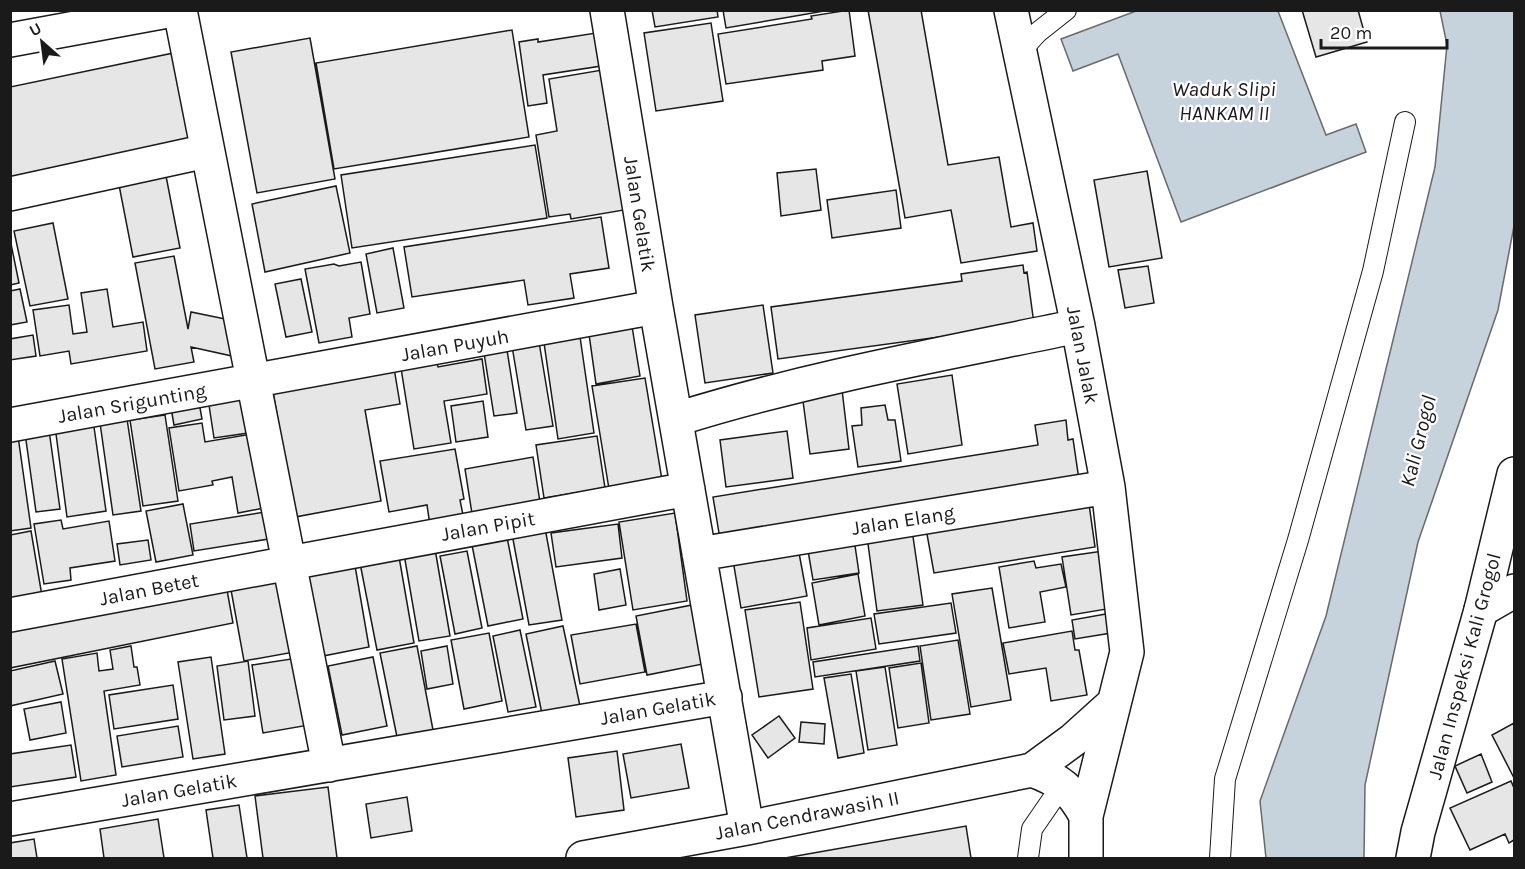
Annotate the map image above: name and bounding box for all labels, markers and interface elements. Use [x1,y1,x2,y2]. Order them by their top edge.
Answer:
north arrow [12,12,72,72]
scale bar [1321,12,1447,50]
text: U [26,18,45,40]
text: 20 m [1330,22,1372,44]
water label: Waduk Slipi HANKAM II [1172,77,1276,125]
street label: Jalan Gelatik [619,154,660,274]
street label: Jalan Jalak [1062,304,1103,406]
street label: Jalan Puyuh [399,325,511,366]
street label: Jalan Srigunting [56,379,208,428]
water label: Kali Grogol [1395,393,1441,489]
street label: Jalan Elang [850,501,956,540]
street label: Jalan Pipit [439,507,537,546]
street label: Jalan Inspeksi Kali Grogol [1423,550,1506,782]
street label: Jalan Betet [98,569,201,610]
street label: Jalan Gelatik [598,687,718,730]
street label: Jalan Gelatik [119,769,239,812]
street label: Jalan Cendrawasih II [713,786,901,845]

